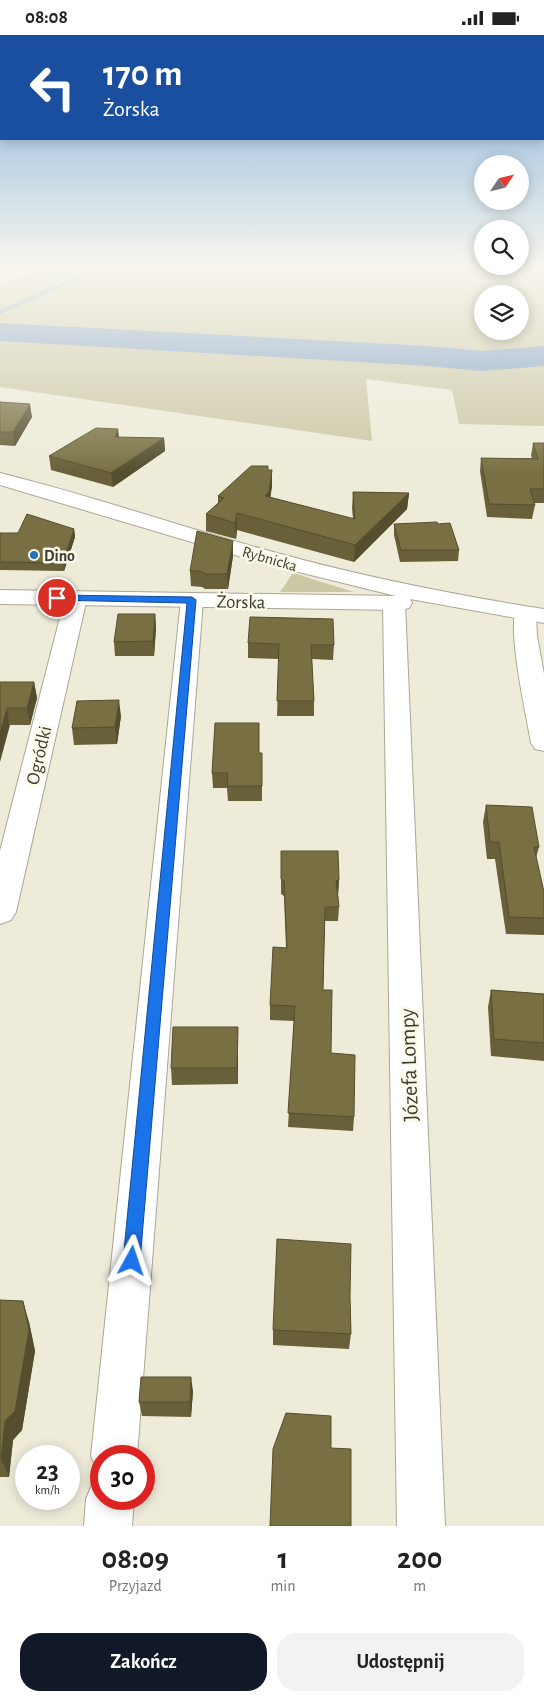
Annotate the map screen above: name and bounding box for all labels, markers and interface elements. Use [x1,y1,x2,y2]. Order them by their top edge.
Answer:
text: 08:08 [25,8,68,27]
icon: left [20,55,85,120]
text: 170 m [103,57,183,92]
text: Żorska [103,98,160,120]
north arrow [474,155,529,210]
map controls [474,155,529,340]
button: search [474,220,529,275]
button: layers [474,285,529,340]
street label: Rybnicka [240,544,299,575]
place label: Dino [44,548,75,564]
marker: Dino [28,549,40,561]
pin [36,577,78,619]
icon: arrive [43,584,71,612]
street label: Żorska [216,592,266,612]
street label: Ogródki [23,724,55,787]
street label: Józefa Lompy [396,1007,422,1122]
position arrow [105,1234,157,1286]
speed limit sign: 30 [90,1445,155,1510]
text: 23 [36,1459,59,1484]
text: km/h [35,1484,60,1496]
text: 08:09 [102,1544,169,1574]
text: 1 [278,1544,288,1574]
text: 200 [397,1544,442,1574]
text: Przyjazd [109,1578,162,1594]
text: min [271,1578,295,1594]
text: m [413,1578,426,1594]
button: Zakończ [20,1633,267,1691]
button: Udostępnij [277,1633,524,1691]

